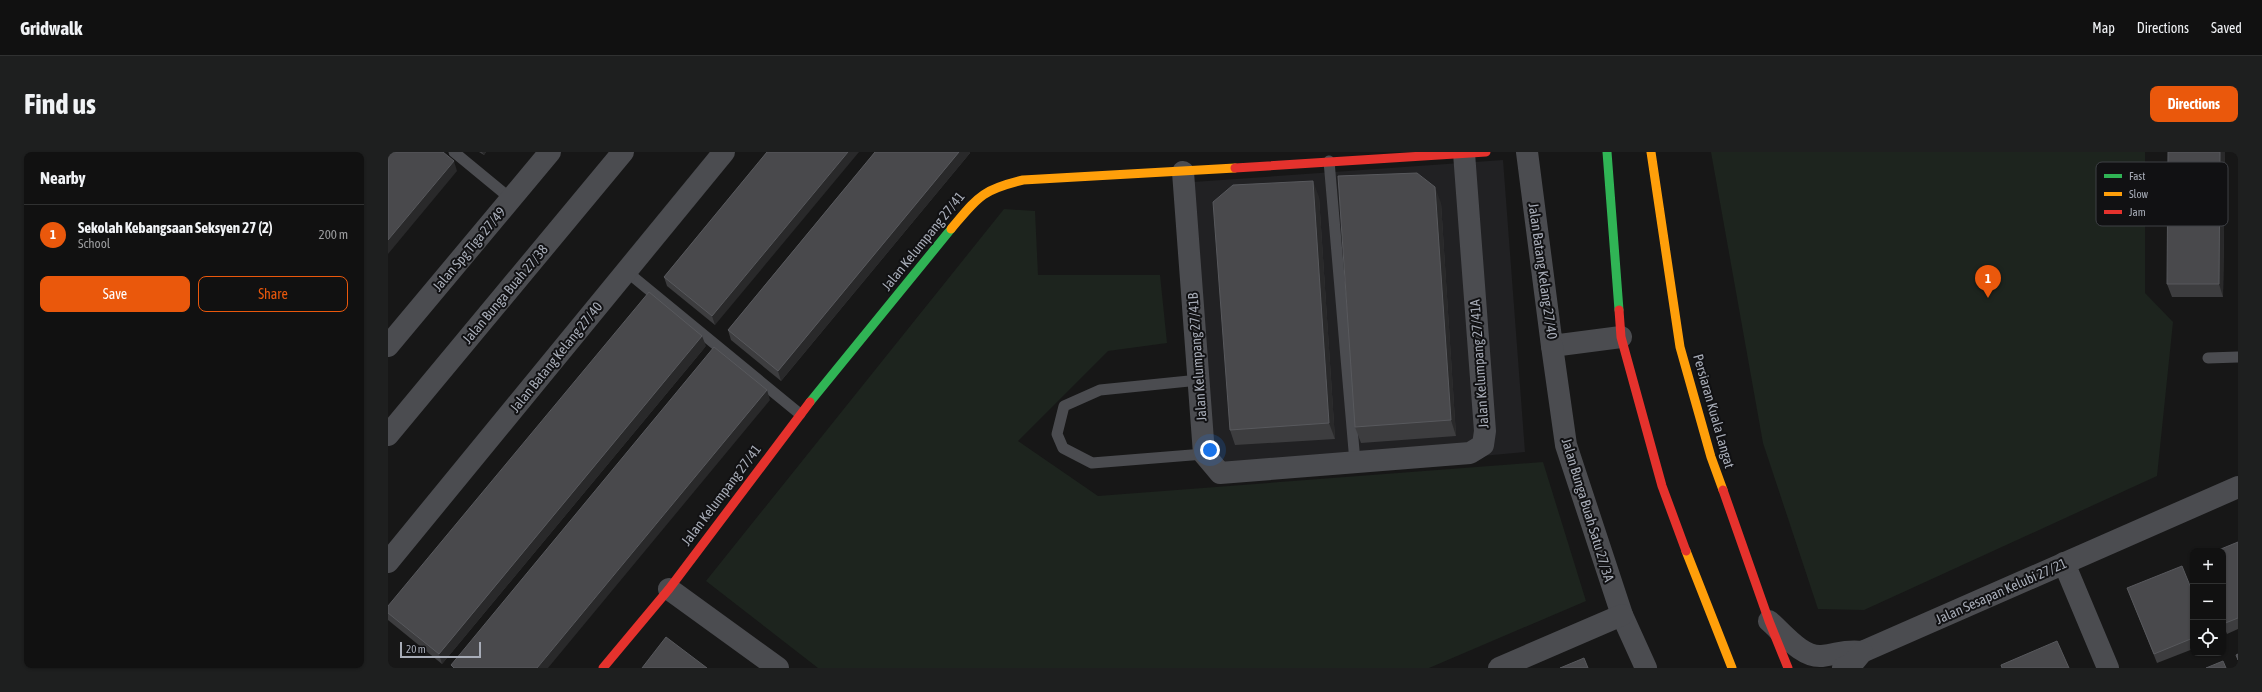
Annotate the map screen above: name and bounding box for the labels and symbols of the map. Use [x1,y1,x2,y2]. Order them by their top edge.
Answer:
legend [2096,162,2228,226]
text: Fast [2129,170,2145,182]
street label: Jalan Kelumpang 27/41 [878,188,968,294]
text: Slow [2129,188,2148,200]
street label: Jalan Batang Kelang 27/40 [1526,202,1561,340]
street label: Jalan Spg Tiga 27/49 [429,204,509,294]
text: Jam [2129,206,2146,218]
street label: Jalan Bunga Buah 27/38 [459,241,551,347]
pin: 1 [1975,265,2001,298]
street label: Jalan Kelumpang 27/41B [1184,292,1209,422]
street label: Jalan Batang Kelang 27/40 [507,298,606,415]
street label: Jalan Kelumpang 27/41A [1467,299,1491,429]
street label: Persiaran Kuala Langat [1690,352,1738,470]
street label: Jalan Bunga Buah Satu 27/3A [1559,436,1618,584]
your location [1200,440,1220,460]
street label: Jalan Kelumpang 27/41 [678,441,764,549]
street label: Jalan Sesapan Kelubi 27/21 [1933,555,2069,627]
scale bar [400,640,481,659]

